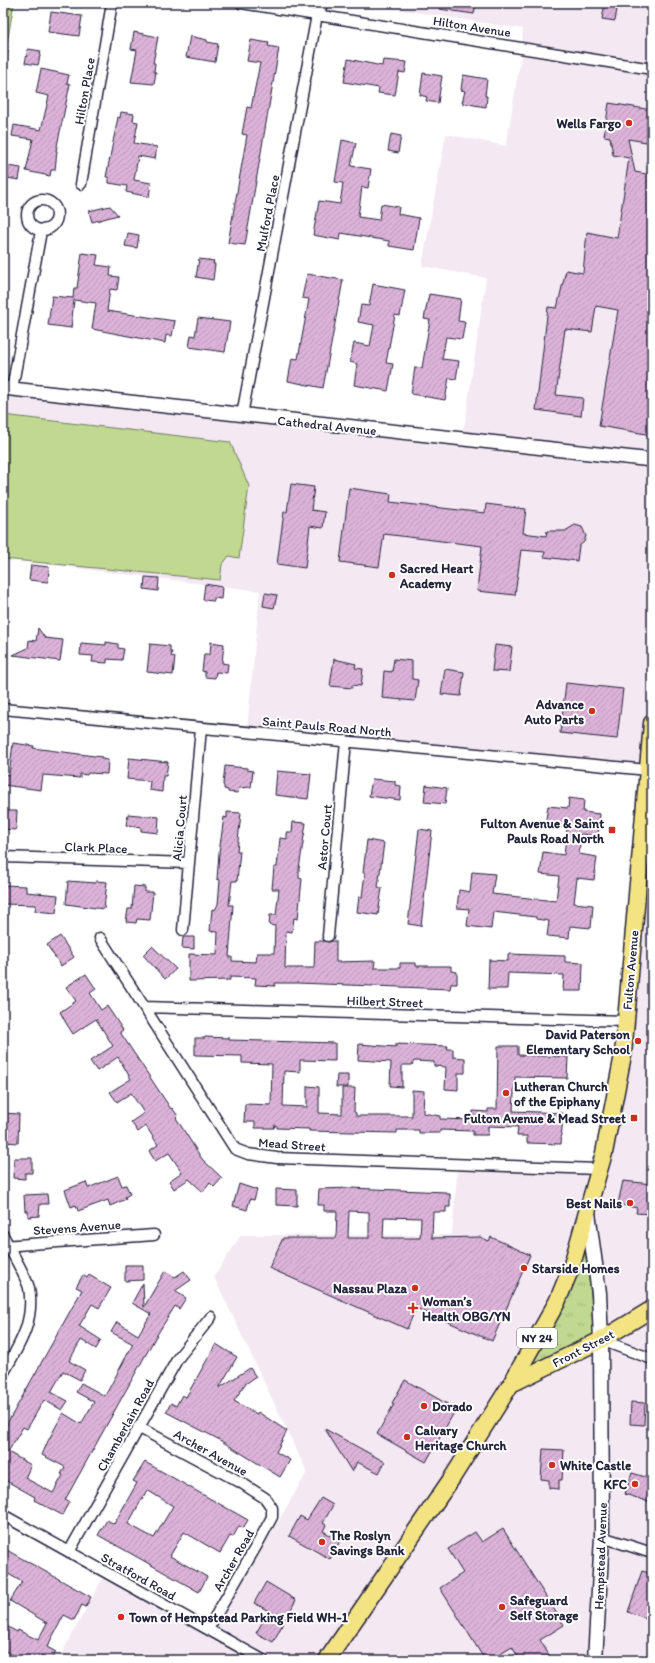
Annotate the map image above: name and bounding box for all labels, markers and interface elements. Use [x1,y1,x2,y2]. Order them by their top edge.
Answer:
street label: Hilton Avenue [432,13,512,40]
street label: Hilton Place [71,56,98,126]
place label: Wells Fargo [556,116,621,132]
marker: Wells Fargo [624,118,634,128]
street label: Mulford Place [253,173,282,253]
street label: Cathedral Avenue [277,413,377,438]
place label: Sacred Heart Academy [399,561,473,592]
marker: Sacred Heart Academy [387,570,397,580]
place label: Advance Auto Parts [523,697,584,727]
marker: Advance Auto Parts [587,706,597,716]
street label: Saint Pauls Road North [262,713,393,740]
street label: Alicia Court [169,794,190,862]
street label: Astor Court [314,803,335,871]
place label: Fulton Avenue & Saint Pauls Road North [480,816,605,846]
marker: Fulton Avenue & Saint Pauls Road North [607,825,617,835]
street label: Clark Place [64,839,128,856]
street label: Fulton Avenue [620,930,641,1010]
street label: Hilbert Street [346,993,424,1010]
place label: David Paterson Elementary School [526,1027,631,1058]
marker: David Paterson Elementary School [633,1036,643,1046]
place label: Lutheran Church of the Epiphany [514,1079,608,1110]
marker: Lutheran Church of the Epiphany [501,1088,511,1098]
place label: Fulton Avenue & Mead Street [464,1111,626,1126]
marker: Fulton Avenue & Mead Street [629,1113,639,1123]
street label: Mead Street [258,1135,326,1154]
place label: Best Nails [566,1196,622,1211]
marker: Best Nails [625,1198,635,1208]
street label: Stevens Avenue [33,1217,121,1238]
place label: Starside Homes [532,1261,620,1276]
marker: Starside Homes [519,1263,529,1273]
place label: Nassau Plaza [333,1281,408,1296]
marker: Nassau Plaza [410,1283,420,1293]
place label: Woman’s Health OBG/YN [422,1294,511,1324]
marker: Woman’s Health OBG/YN [407,1302,419,1314]
street label: Front Street [550,1326,617,1370]
road number: NY 24 [517,1328,557,1348]
street label: Chamberlain Road [94,1376,157,1474]
place label: Dorado [432,1399,473,1414]
marker: Dorado [419,1401,429,1411]
place label: Calvary Heritage Church [415,1423,508,1454]
street label: Archer Avenue [171,1426,250,1479]
marker: Calvary Heritage Church [402,1432,412,1442]
place label: White Castle [560,1458,631,1473]
marker: White Castle [547,1460,557,1470]
place label: KFC [604,1477,628,1492]
marker: KFC [630,1479,640,1489]
street label: Hempstead Avenue [591,1502,610,1610]
street label: Archer Road [210,1527,257,1594]
place label: The Roslyn Savings Bank [329,1528,405,1559]
marker: The Roslyn Savings Bank [317,1537,327,1547]
street label: Stratford Road [99,1550,179,1603]
place label: Safeguard Self Storage [510,1593,579,1624]
marker: Safeguard Self Storage [497,1602,507,1612]
place label: Town of Hempstead Parking Field WH-1 [128,1610,348,1626]
marker: Town of Hempstead Parking Field WH-1 [116,1612,126,1622]

